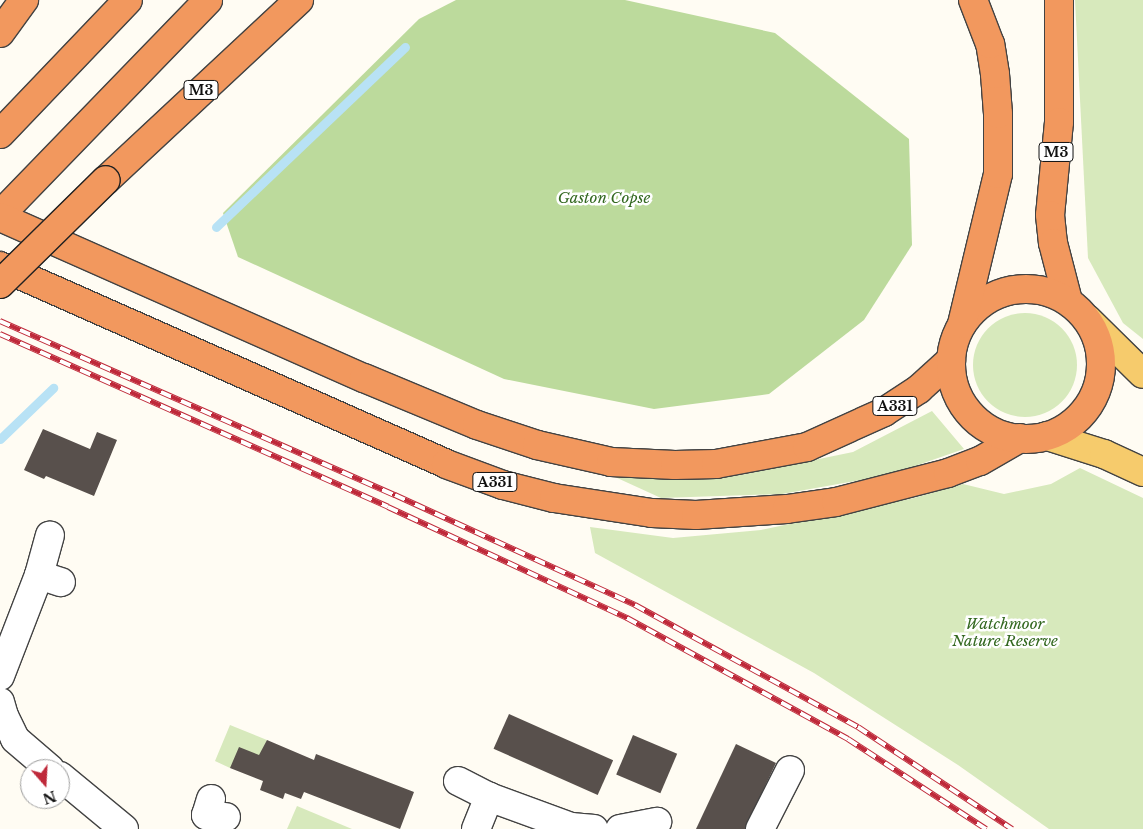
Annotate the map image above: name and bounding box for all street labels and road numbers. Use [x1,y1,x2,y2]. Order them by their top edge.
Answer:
road number: M3 [184,78,218,102]
road number: M3 [1038,140,1074,163]
road number: A331 [871,394,919,418]
road number: A331 [471,471,519,494]

